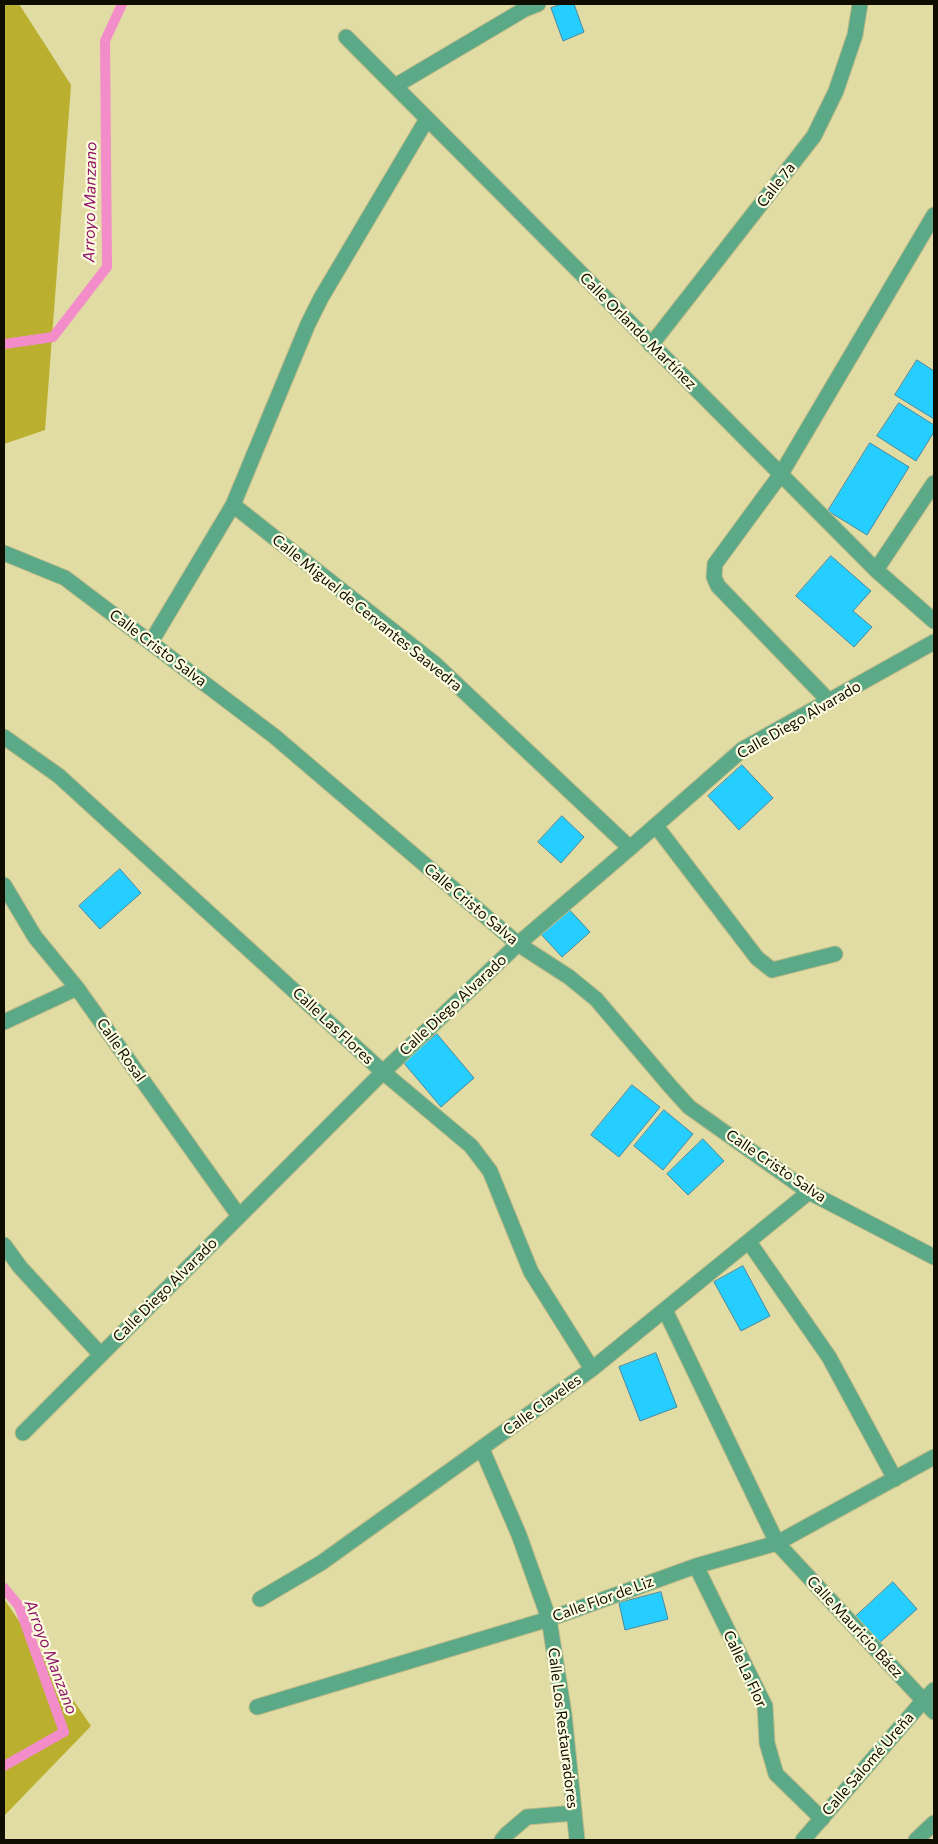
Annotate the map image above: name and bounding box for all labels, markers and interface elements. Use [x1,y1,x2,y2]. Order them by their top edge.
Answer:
water label: Arroyo Manzano [79,141,101,263]
street label: Calle 7a [753,159,799,211]
street label: Calle Orlando Martínez [576,269,700,393]
street label: Calle Miguel de Cervantes Saavedra [268,531,466,695]
street label: Calle Cristo Salva [106,606,210,690]
street label: Calle Diego Alvarado [734,677,864,763]
street label: Calle Cristo Salva [420,859,522,949]
street label: Calle Diego Alvarado [396,951,510,1059]
street label: Calle Las Flores [289,984,377,1068]
street label: Calle Rosal [93,1015,149,1085]
street label: Calle Cristo Salva [722,1126,830,1206]
street label: Calle Diego Alvarado [109,1234,221,1346]
street label: Calle Claveles [499,1371,585,1439]
street label: Calle Flor de Liz [550,1572,656,1626]
street label: Calle Mauricio Báez [803,1572,907,1682]
water label: Arroyo Manzano [20,1597,82,1717]
street label: Calle La Flor [719,1627,771,1711]
street label: Calle Los Restauradores [544,1646,582,1810]
street label: Calle Salomé Ureña [818,1709,918,1819]

